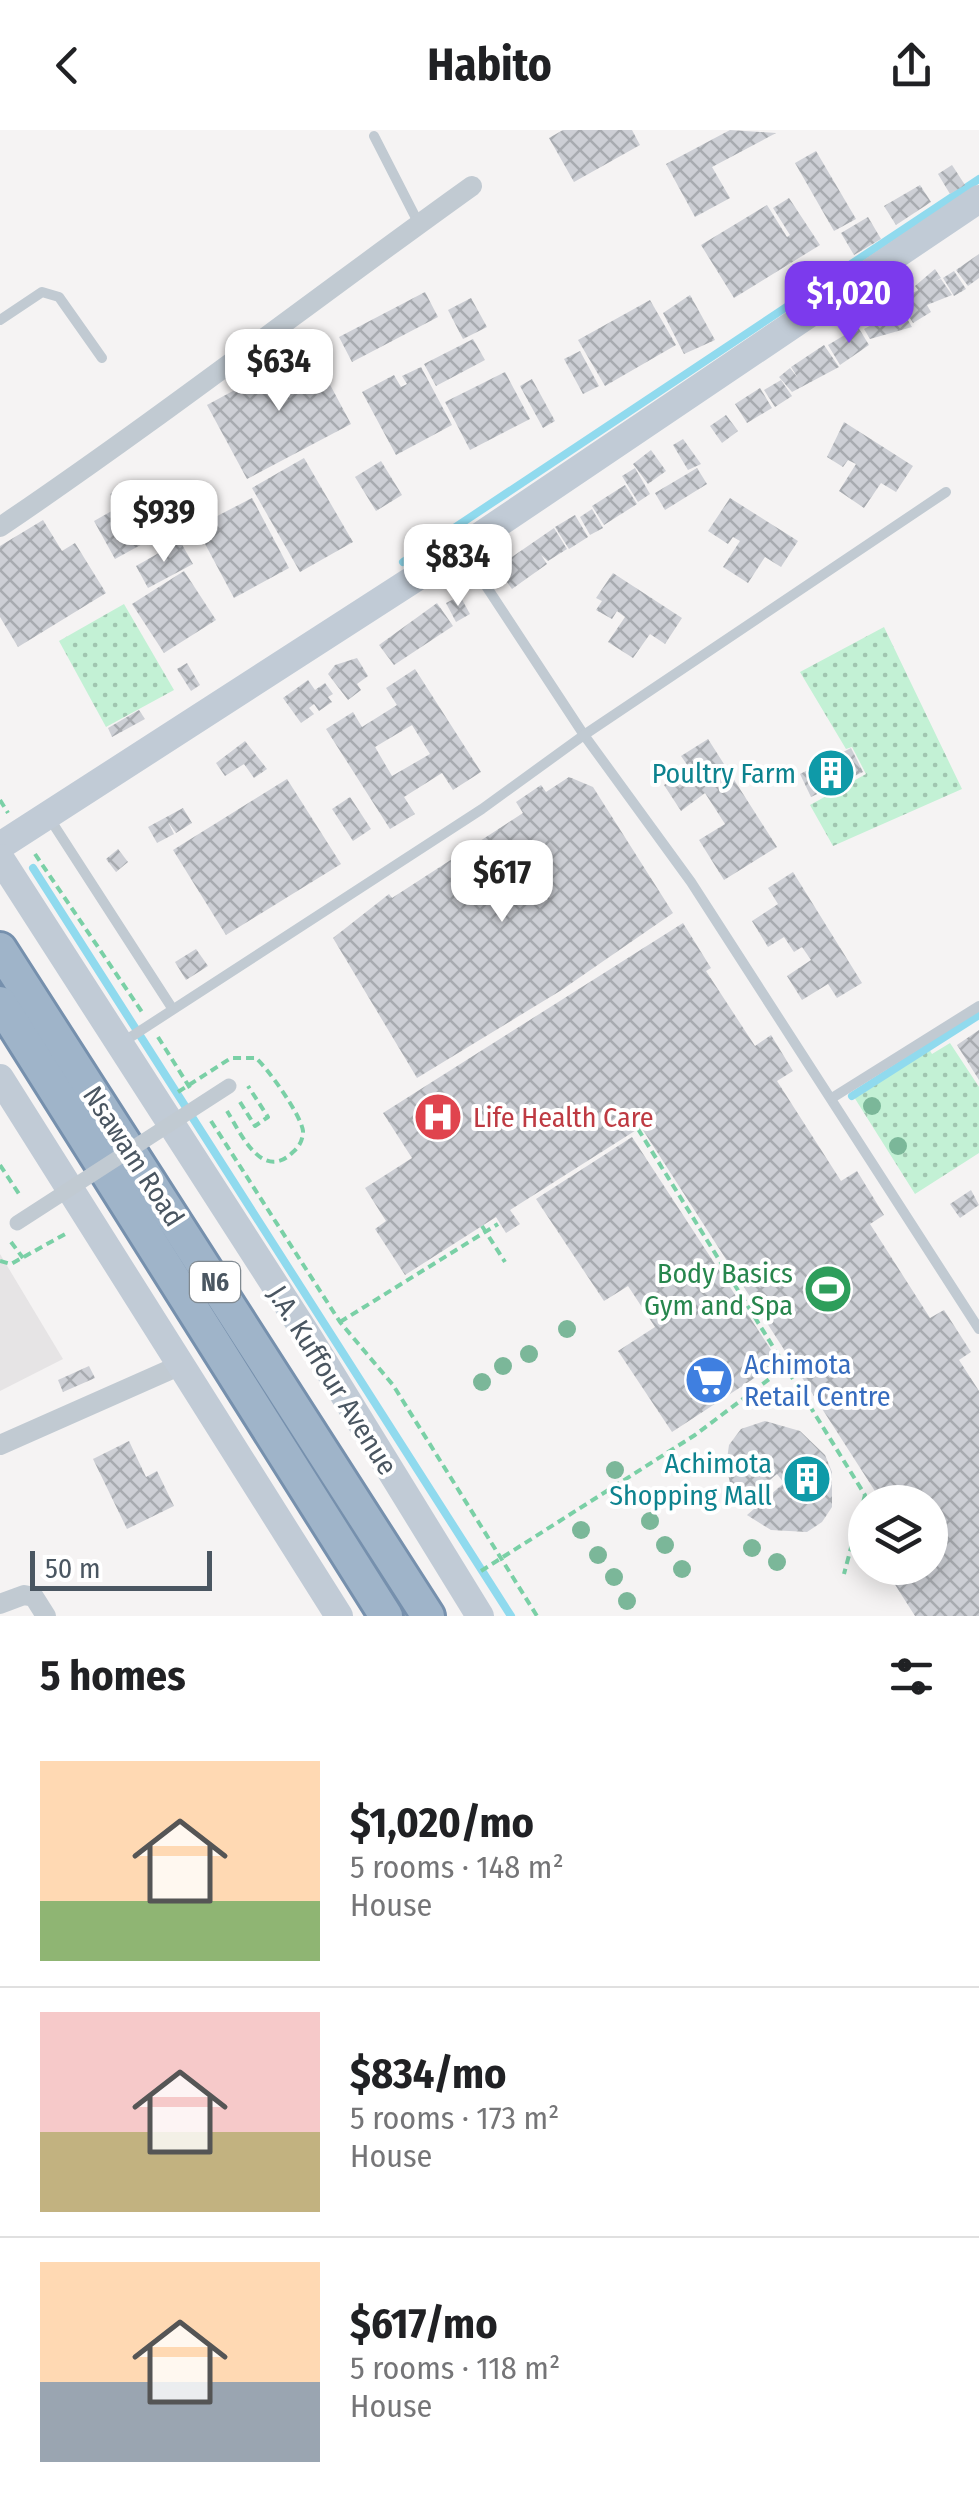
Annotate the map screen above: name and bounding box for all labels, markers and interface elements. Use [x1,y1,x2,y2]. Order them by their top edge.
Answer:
icon: back [40,38,95,93]
text: Habito [427,38,552,92]
icon: share [884,38,939,93]
pin: $1,020 [768,261,930,346]
text: $1,020 [807,274,891,312]
pin: $634 [220,329,338,414]
text: $634 [247,342,311,380]
pin: $939 [105,480,223,565]
text: $939 [133,493,195,531]
pin: $834 [399,524,517,609]
text: $834 [426,537,490,575]
building icon: Poultry Farm [805,747,857,799]
place label: Poultry Farm [652,757,796,790]
pin: $617 [443,840,561,925]
text: $617 [473,853,531,891]
street label: Nsawam Road [76,1080,191,1232]
hospital icon: Life Health Care [412,1091,464,1143]
place label: Life Health Care [473,1101,654,1134]
place label: Body Basics Gym and Spa [644,1257,793,1322]
road number: N6 [190,1262,240,1302]
sports icon: Body Basics Gym and Spa [802,1263,854,1315]
street label: J.A. Kuffour Avenue [261,1280,404,1481]
place label: Achimota Retail Centre [744,1348,891,1413]
supermarket icon: Achimota Retail Centre [683,1354,735,1406]
place label: Achimota Shopping Mall [609,1447,772,1512]
building icon: Achimota Shopping Mall [781,1453,833,1505]
map controls [848,1485,948,1585]
button: layers [848,1485,948,1585]
scale bar [30,1546,212,1590]
text: 50 m [45,1552,101,1585]
icon: filters [884,1649,939,1704]
text: 5 homes [40,1651,186,1701]
text: $1,020/mo [350,1798,534,1848]
icon: home [120,1801,240,1921]
text: 5 rooms · 148 m² [350,1848,564,1886]
text: House [350,1886,432,1924]
text: $834/mo [350,2049,507,2099]
icon: home [120,2052,240,2172]
text: 5 rooms · 173 m² [350,2099,559,2137]
text: House [350,2137,432,2175]
text: $617/mo [350,2299,498,2349]
icon: home [120,2302,240,2422]
text: 5 rooms · 118 m² [350,2349,560,2387]
text: House [350,2387,432,2425]

